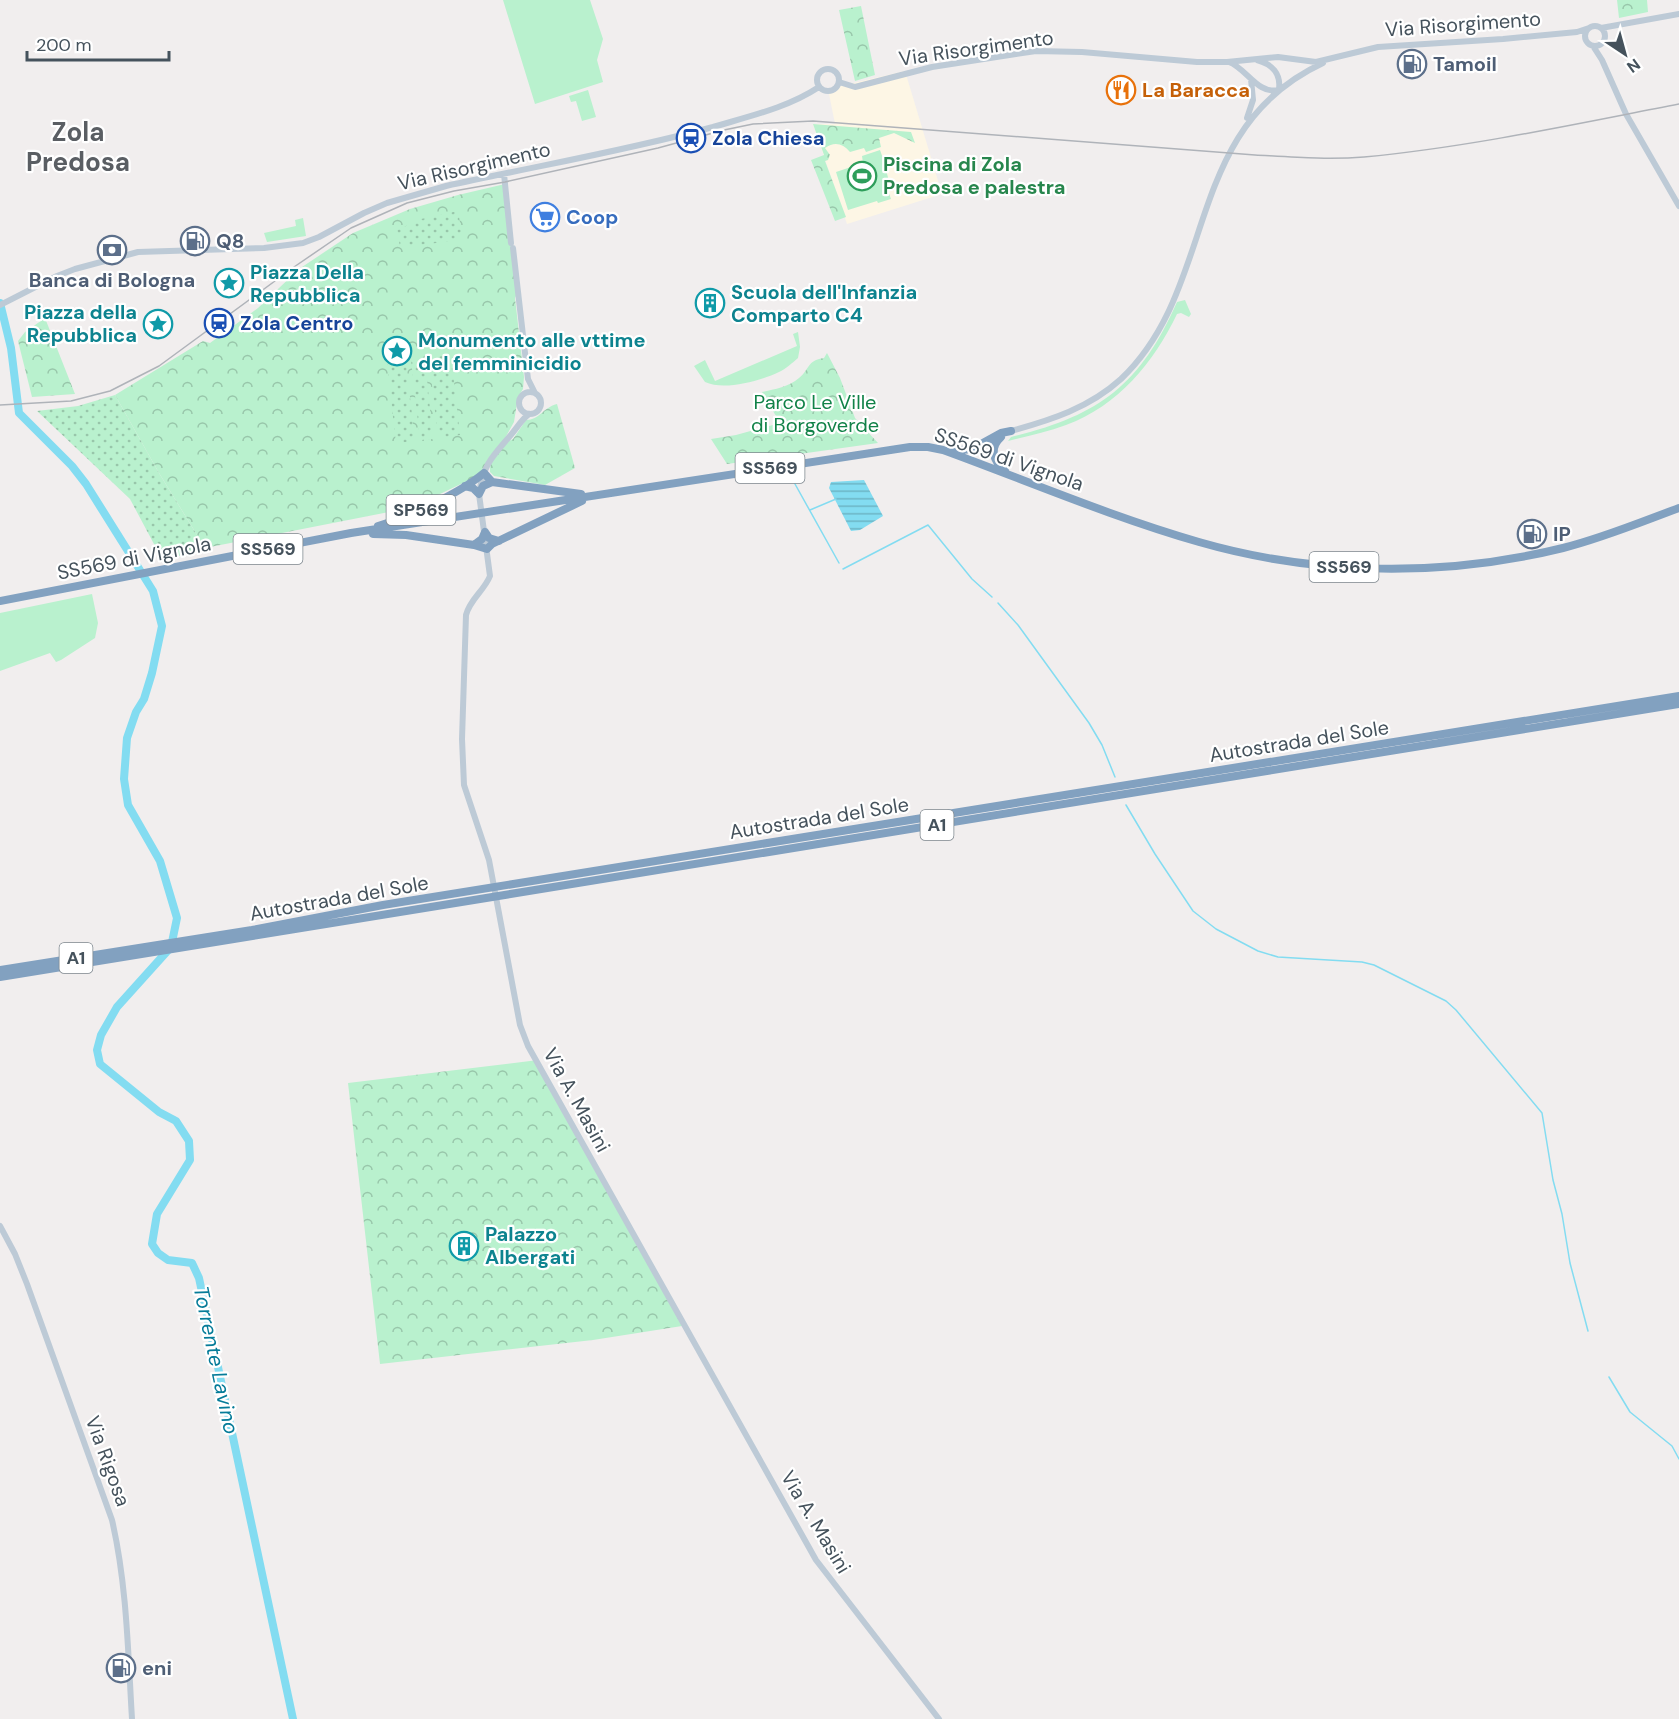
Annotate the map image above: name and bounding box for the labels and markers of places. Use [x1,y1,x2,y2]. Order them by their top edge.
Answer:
fuel station icon: Tamoil [1396,48,1428,80]
place label: Tamoil [1433,51,1497,77]
restaurant icon: La Baracca [1105,74,1137,106]
place label: La Baracca [1142,77,1250,103]
station icon: Zola Chiesa [675,122,707,154]
place label: Zola Chiesa [712,125,825,151]
place label: Piscina di Zola Predosa e palestra [883,151,1066,200]
sports icon: Piscina di Zola Predosa e palestra [846,160,878,192]
supermarket icon: Coop [529,201,561,233]
place label: Coop [566,204,618,230]
fuel station icon: Q8 [179,225,211,257]
place label: Q8 [216,228,244,254]
bank icon: Banca di Bologna [96,234,128,266]
place label: Piazza Della Repubblica [250,259,364,308]
place label: Banca di Bologna [29,267,195,293]
place icon: Piazza Della Repubblica [213,267,245,299]
place label: Scuola dell'Infanzia Comparto C4 [731,279,917,328]
building icon: Scuola dell'Infanzia Comparto C4 [694,287,726,319]
place label: Piazza della Repubblica [24,299,137,348]
station icon: Zola Centro [203,307,235,339]
place icon: Piazza della Repubblica [142,308,174,340]
place label: Zola Centro [240,310,354,336]
place label: Monumento alle vttime del femminicidio [418,327,645,376]
place icon: Monumento alle vttime del femminicidio [381,335,413,367]
fuel station icon: IP [1516,518,1548,550]
place label: IP [1553,521,1571,547]
place label: Palazzo Albergati [485,1221,575,1270]
building icon: Palazzo Albergati [448,1230,480,1262]
fuel station icon: eni [105,1652,137,1684]
place label: eni [142,1655,172,1681]

